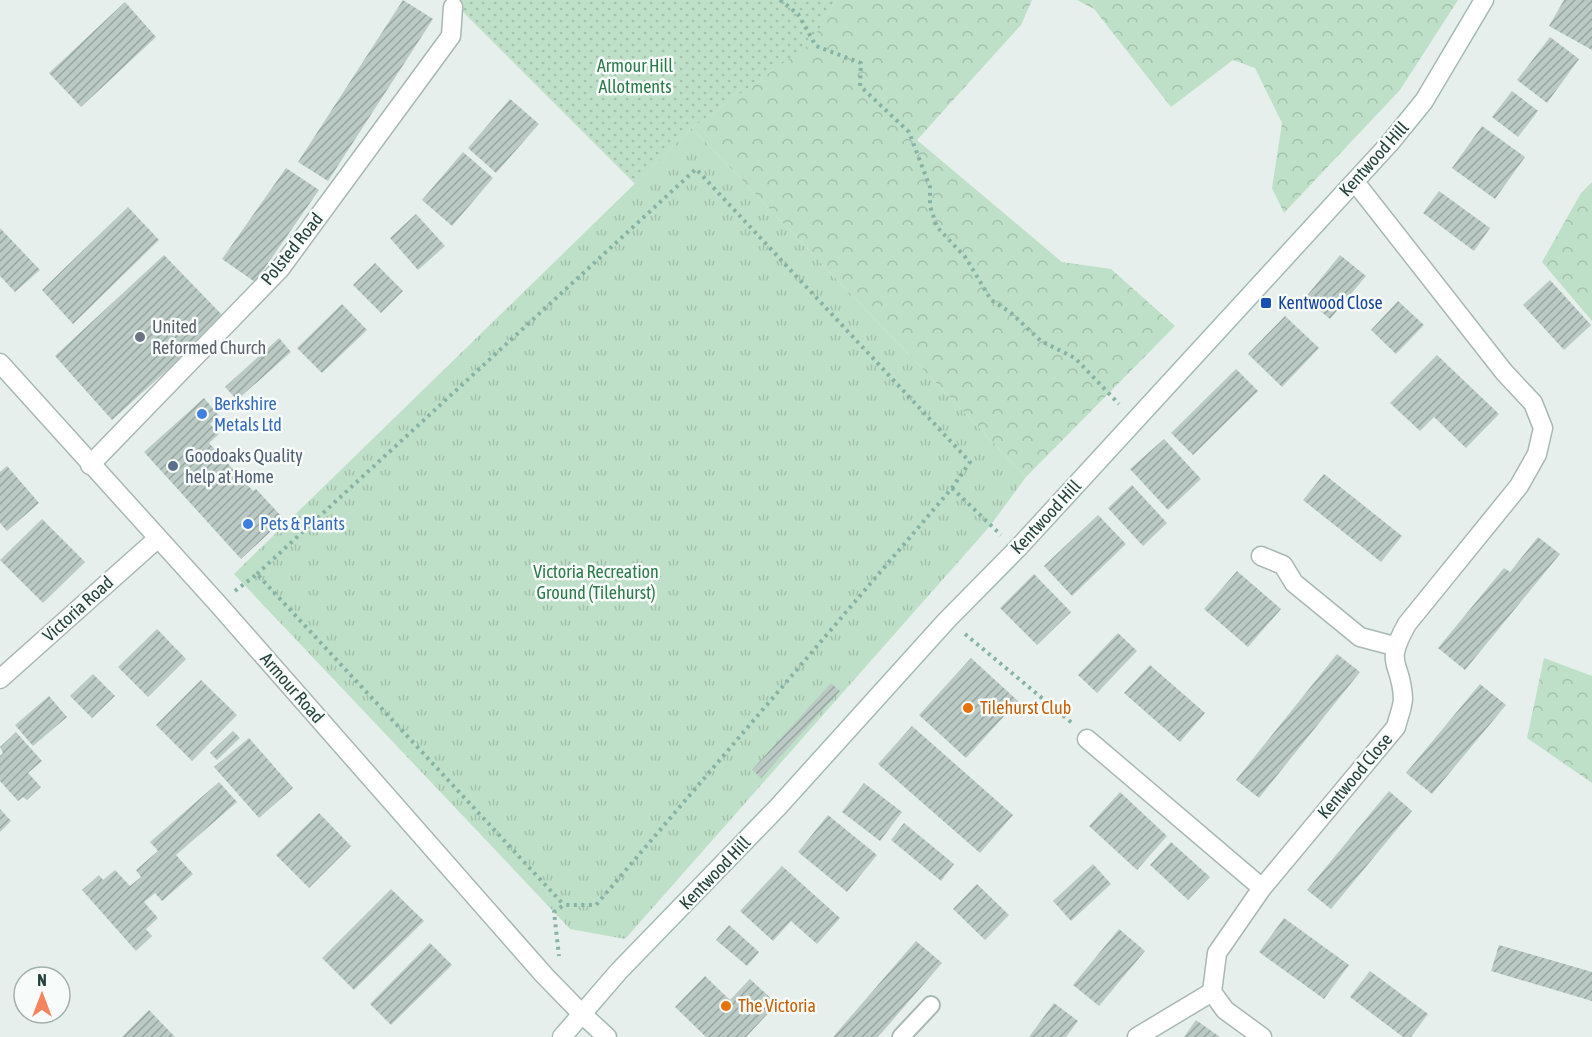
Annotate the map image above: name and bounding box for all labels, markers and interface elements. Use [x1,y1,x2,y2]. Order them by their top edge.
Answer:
park label: Armour Hill Allotments [597,55,673,97]
street label: Kentwood Hill [1335,117,1413,200]
street label: Polsted Road [256,208,327,289]
place label: Kentwood Close [1278,292,1383,313]
marker: Kentwood Close [1259,296,1273,310]
place label: United Reformed Church [152,316,266,358]
marker: United Reformed Church [133,330,147,344]
place label: Berkshire Metals Ltd [214,393,282,435]
marker: Berkshire Metals Ltd [195,407,209,421]
place label: Goodoaks Quality help at Home [185,445,303,487]
marker: Goodoaks Quality help at Home [166,459,180,473]
street label: Kentwood Hill [1006,475,1085,558]
place label: Pets & Plants [260,513,345,534]
marker: Pets & Plants [241,517,255,531]
park label: Victoria Recreation Ground (Tilehurst) [533,561,659,603]
street label: Victoria Road [38,571,117,646]
street label: Armour Road [256,648,329,727]
place label: Tilehurst Club [980,697,1071,718]
marker: Tilehurst Club [961,701,975,715]
street label: Kentwood Close [1313,729,1396,823]
street label: Kentwood Hill [675,832,755,913]
north arrow [12,965,72,1025]
text: N [37,971,47,989]
place label: The Victoria [738,995,816,1016]
marker: The Victoria [719,999,733,1013]

